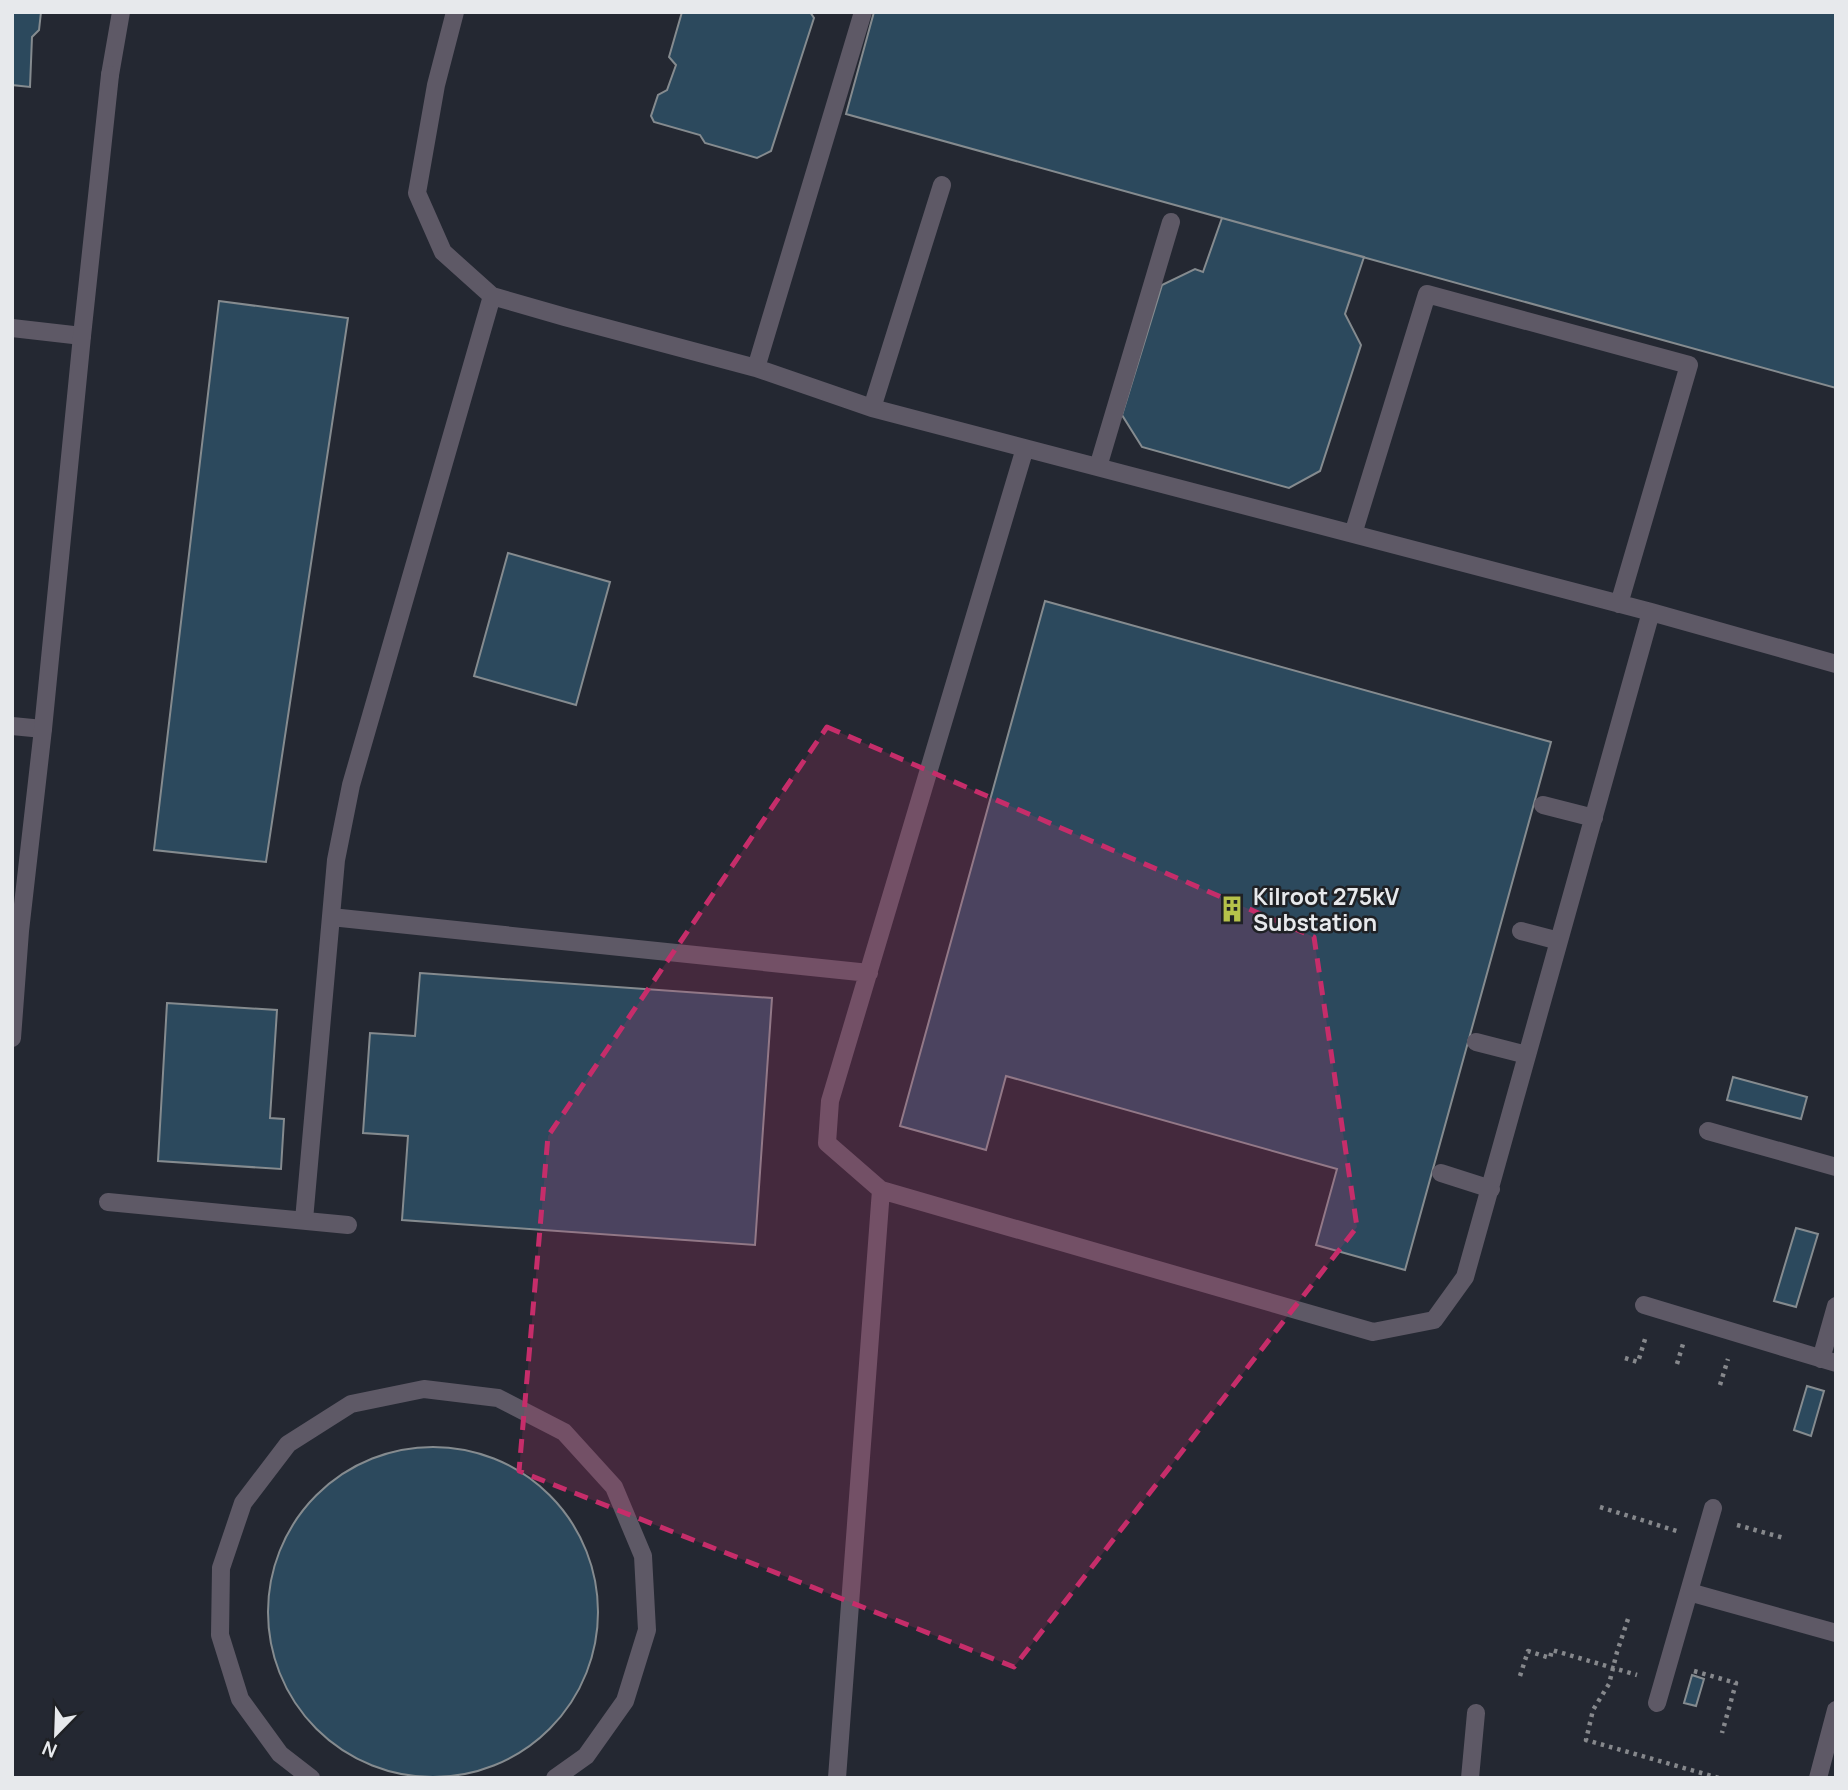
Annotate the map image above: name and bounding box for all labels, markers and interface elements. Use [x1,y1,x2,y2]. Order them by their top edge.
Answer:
place label: Kilroot 275kV Substation [1253,880,1400,938]
building icon: Kilroot 275kV Substation [1217,894,1247,924]
north arrow [21,1699,91,1769]
text: N [38,1735,61,1764]

